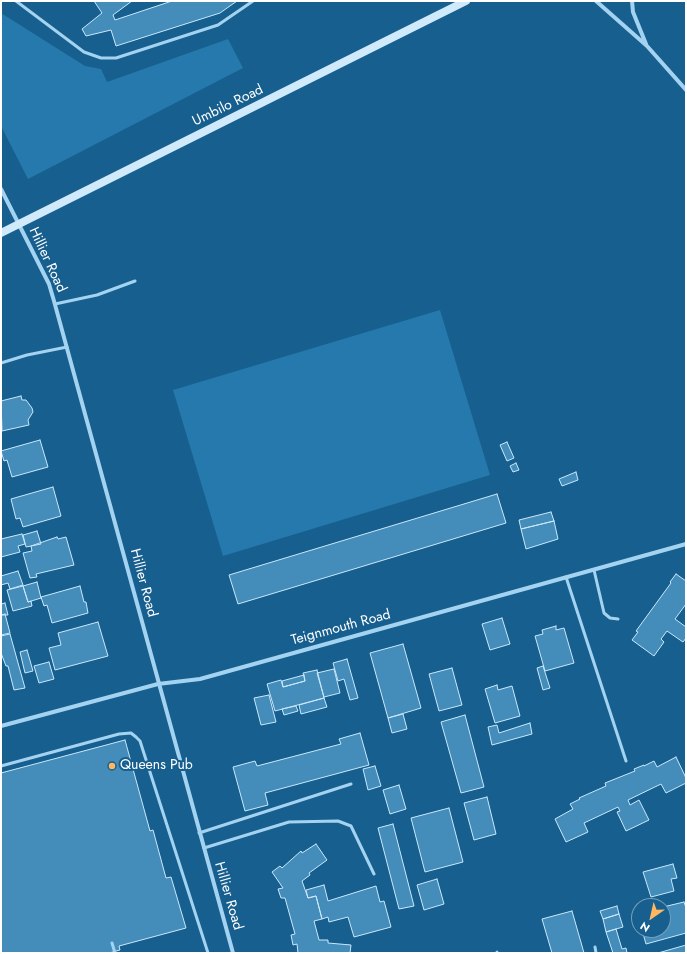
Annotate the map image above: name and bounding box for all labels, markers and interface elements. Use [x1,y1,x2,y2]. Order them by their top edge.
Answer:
street label: Umbilo Road [190,82,266,130]
street label: Hillier Road [25,225,69,295]
street label: Hillier Road [126,547,160,619]
street label: Teignmouth Road [289,607,393,649]
place label: Queens Pub [120,758,193,774]
marker: Queens Pub [107,761,117,771]
street label: Hillier Road [210,860,246,932]
north arrow [631,898,671,938]
text: N [637,918,653,936]

